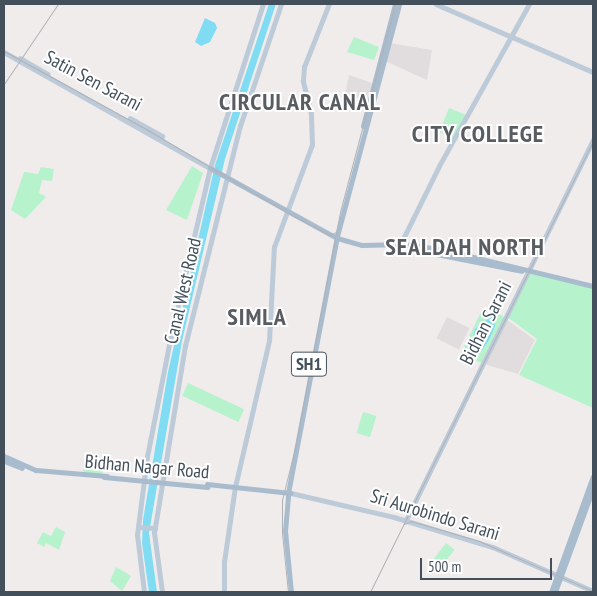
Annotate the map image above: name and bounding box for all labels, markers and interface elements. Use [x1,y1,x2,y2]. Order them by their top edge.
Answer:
street label: Satin Sen Sarani [40,46,146,116]
district label: CIRCULAR CANAL [217,88,383,116]
district label: CITY COLLEGE [410,120,546,148]
district label: SEALDAH NORTH [384,233,546,261]
street label: Canal West Road [160,236,206,346]
street label: Bidhan Sarani [455,277,517,369]
district label: SIMLA [227,303,287,331]
road number: SH1 [290,348,328,379]
street label: Bidhan Nagar Road [84,450,210,484]
street label: Sri Aurobindo Sarani [367,484,503,546]
scale bar [422,548,554,580]
text: 500 m [428,557,461,576]

